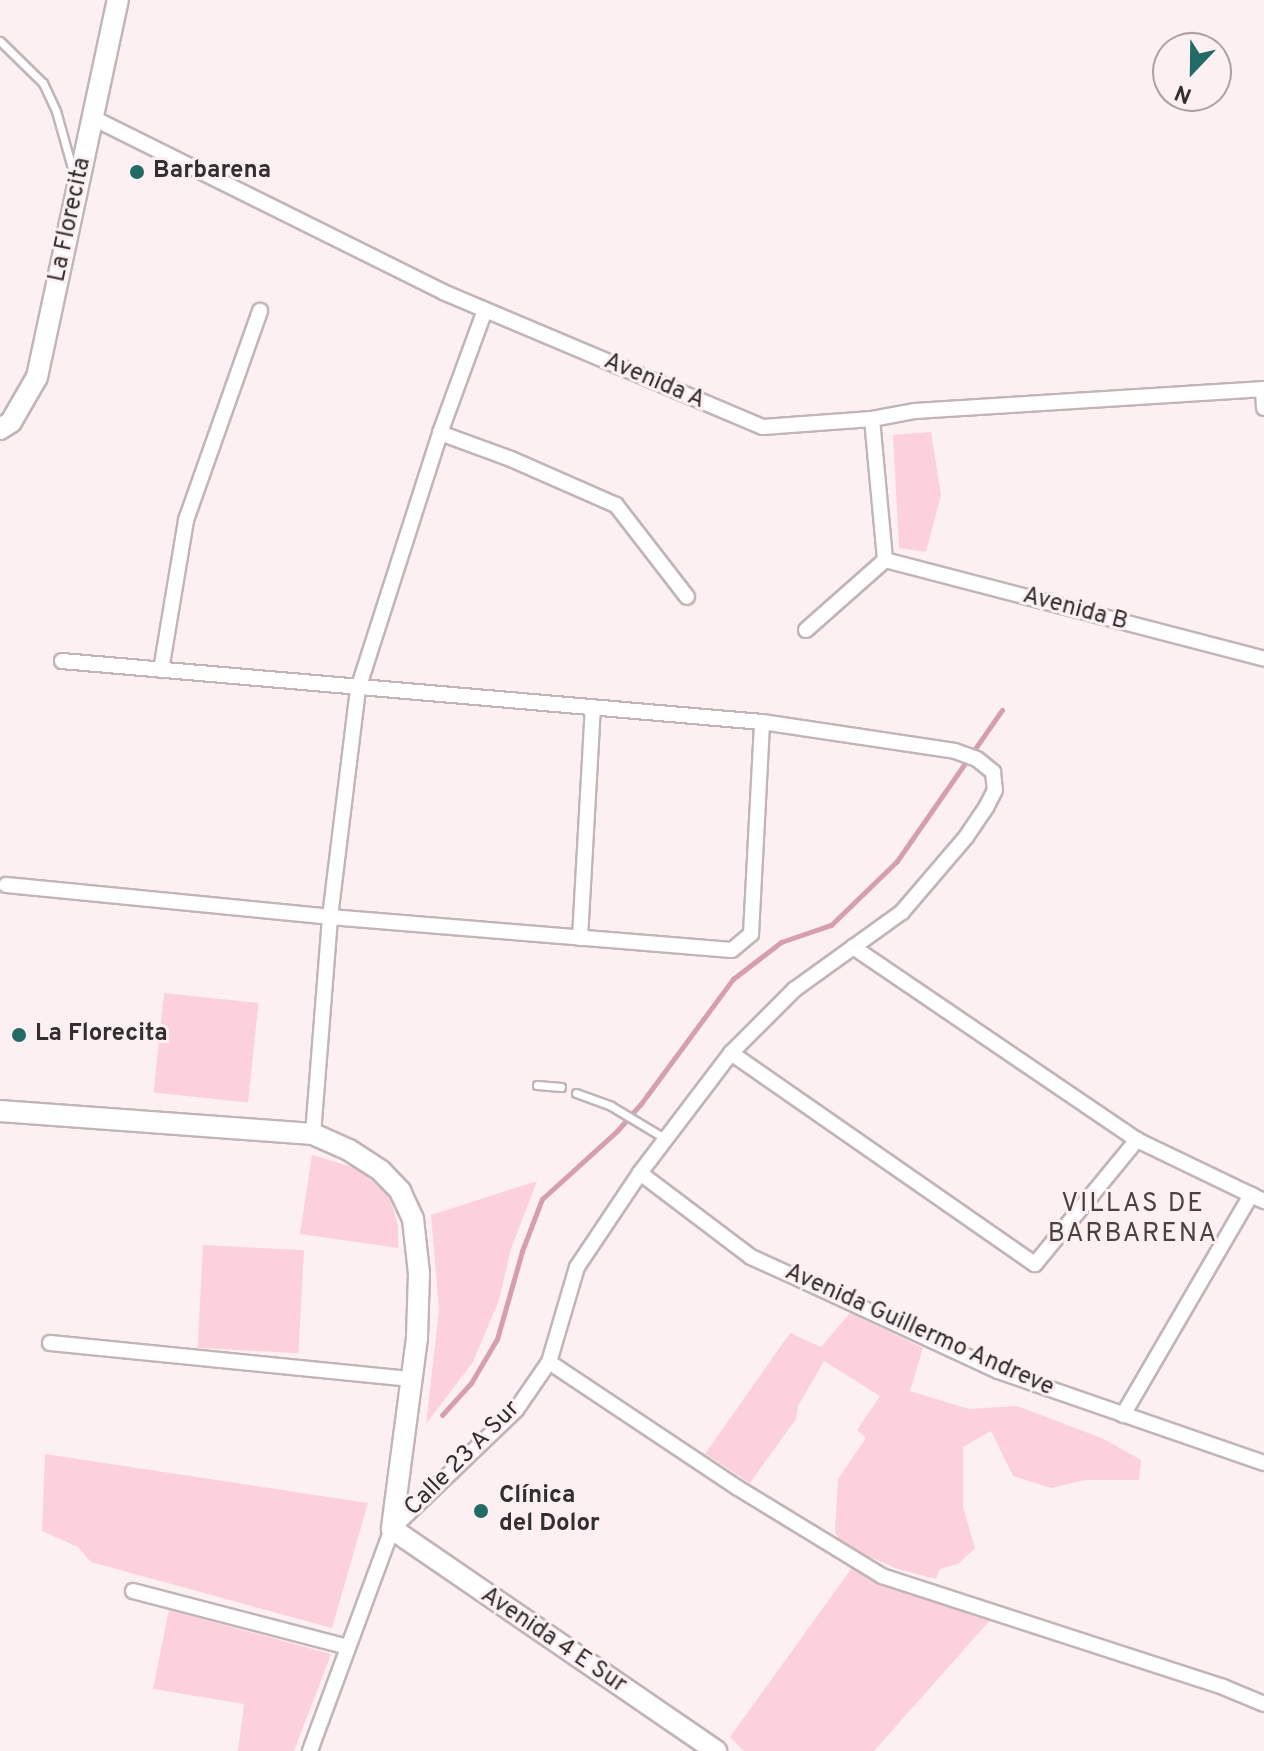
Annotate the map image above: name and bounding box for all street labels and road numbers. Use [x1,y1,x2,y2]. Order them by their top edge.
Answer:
street label: La Florecita [44,155,98,285]
street label: Avenida A [599,348,709,416]
street label: Avenida B [1019,582,1131,638]
street label: Avenida Guillermo Andreve [780,1258,1058,1404]
street label: Calle 23 A Sur [399,1395,527,1523]
street label: Avenida 4 E Sur [475,1582,631,1700]

